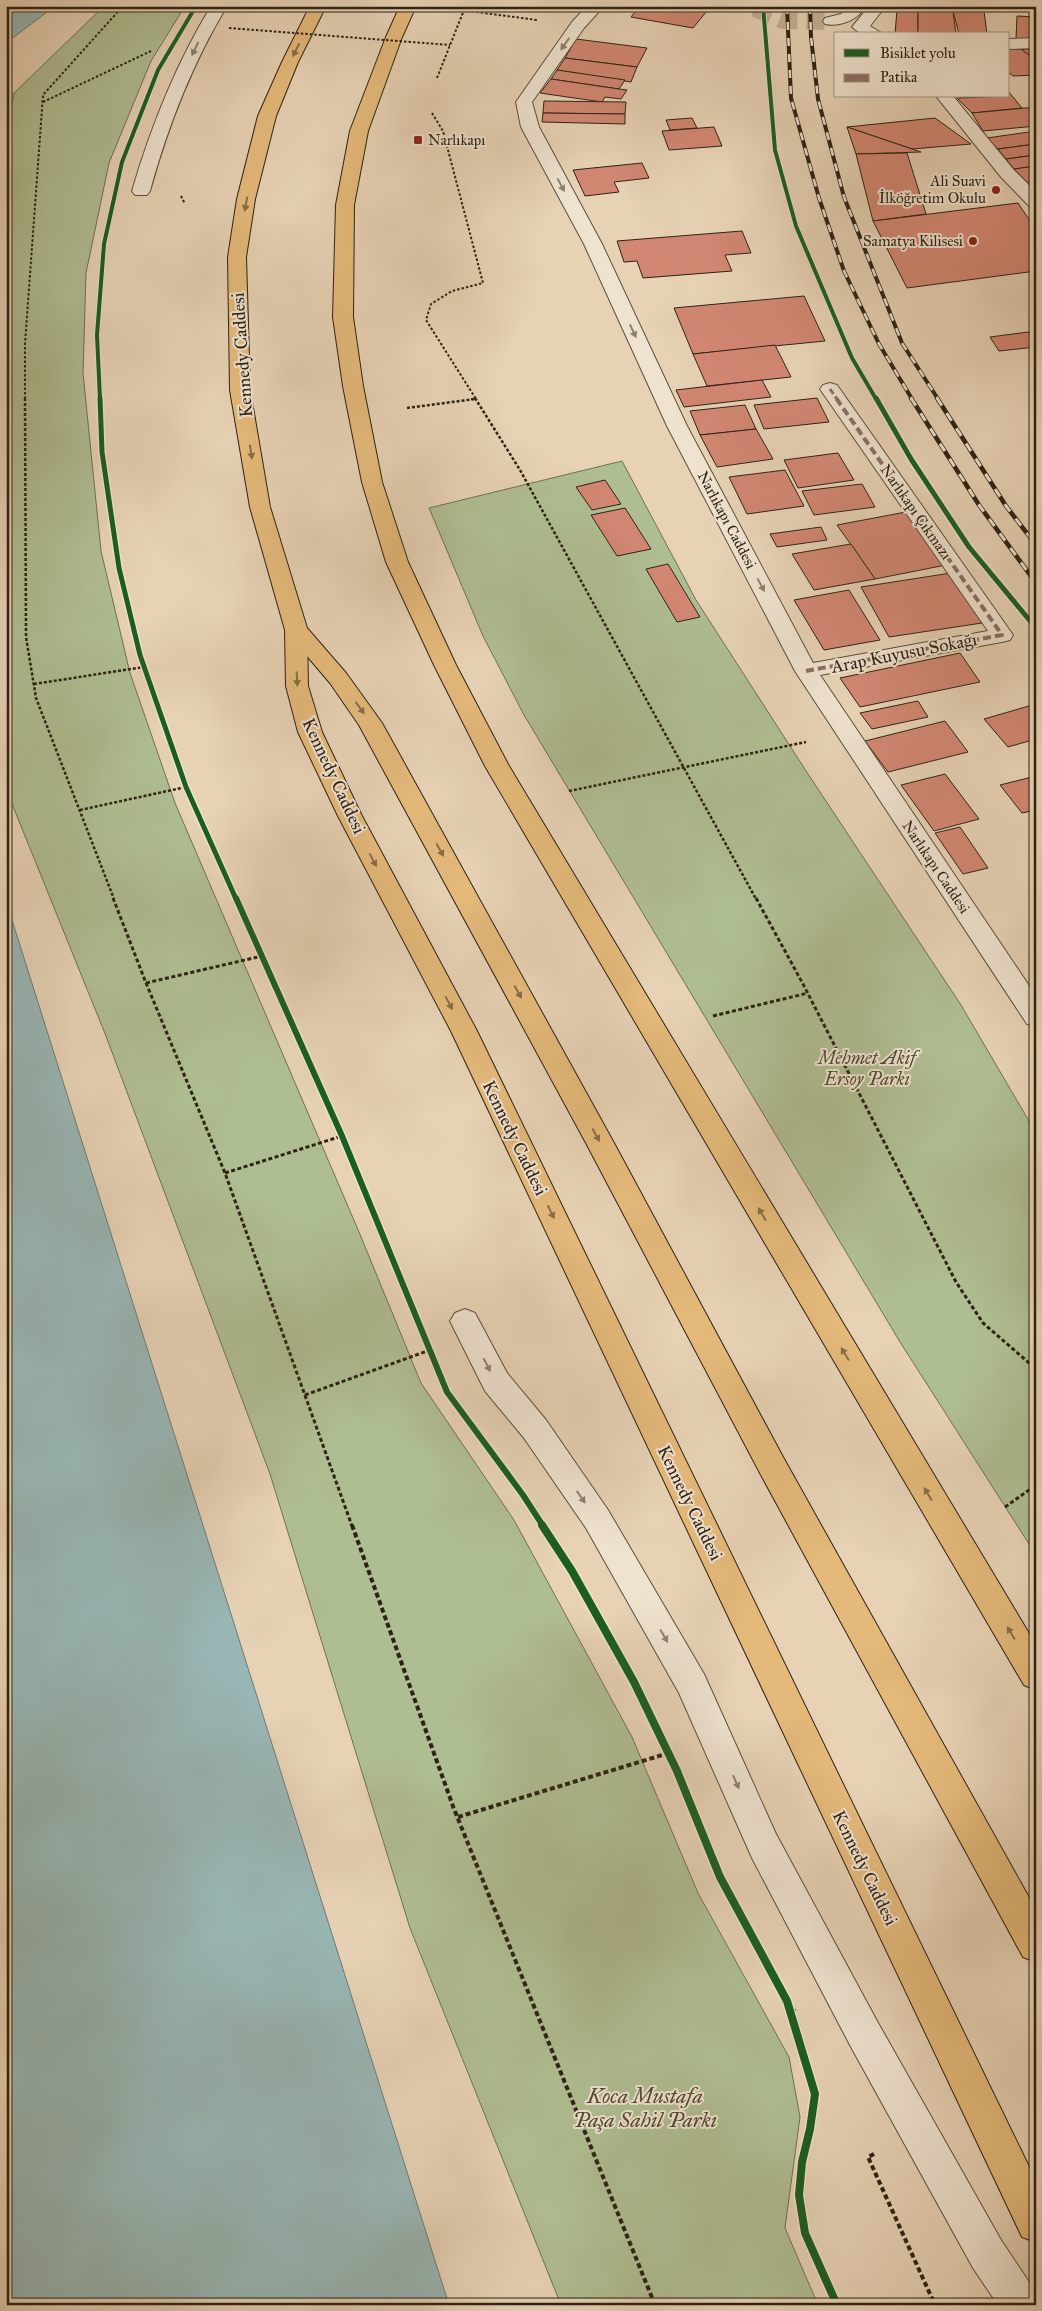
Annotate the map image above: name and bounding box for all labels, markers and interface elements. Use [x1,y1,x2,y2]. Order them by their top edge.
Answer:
legend [834,32,1010,98]
one-way arrow [560,37,570,51]
one-way arrow [191,42,199,56]
one-way arrow [291,43,299,57]
text: Bisiklet yolu [880,44,956,62]
text: Patika [880,68,918,86]
place label: Narlıkapı [428,131,485,149]
marker: Narlıkapı [412,134,424,146]
place label: Ali Suavi İlköğretim Okulu [879,172,986,207]
one-way arrow [557,178,565,192]
marker: Ali Suavi İlköğretim Okulu [990,184,1002,196]
one-way arrow [241,196,249,212]
place label: Samatya Kilisesi [863,232,963,250]
marker: Samatya Kilisesi [967,235,979,247]
street label: Kennedy Caddesi [227,292,257,418]
one-way arrow [629,324,637,338]
one-way arrow [247,445,255,461]
street label: Narlıkapı Çıkmazı [877,461,955,563]
street label: Narlıkapı Caddesi [694,468,760,572]
one-way arrow [757,578,765,592]
street label: Arap Kuyusu Sokağı [828,628,979,679]
one-way arrow [293,671,301,687]
one-way arrow [355,701,365,715]
street label: Kennedy Caddesi [298,715,370,837]
street label: Narlıkapı Caddesi [898,817,974,917]
one-way arrow [435,843,444,856]
one-way arrow [369,853,378,866]
one-way arrow [514,985,522,1000]
one-way arrow [445,996,453,1011]
park label: Mehmet Akif Ersoy Parkı [816,1047,921,1090]
street label: Kennedy Caddesi [478,1077,552,1199]
one-way arrow [592,1127,600,1142]
one-way arrow [547,1205,555,1219]
one-way arrow [758,1207,766,1222]
one-way arrow [841,1347,849,1361]
one-way arrow [483,1358,491,1372]
street label: Kennedy Caddesi [653,1442,727,1564]
one-way arrow [923,1487,932,1500]
one-way arrow [576,1490,586,1503]
one-way arrow [1006,1627,1015,1640]
one-way arrow [660,1630,669,1643]
one-way arrow [732,1775,740,1789]
street label: Kennedy Caddesi [828,1807,902,1929]
park label: Koca Mustafa Paşa Sahil Parkı [573,2083,717,2133]

